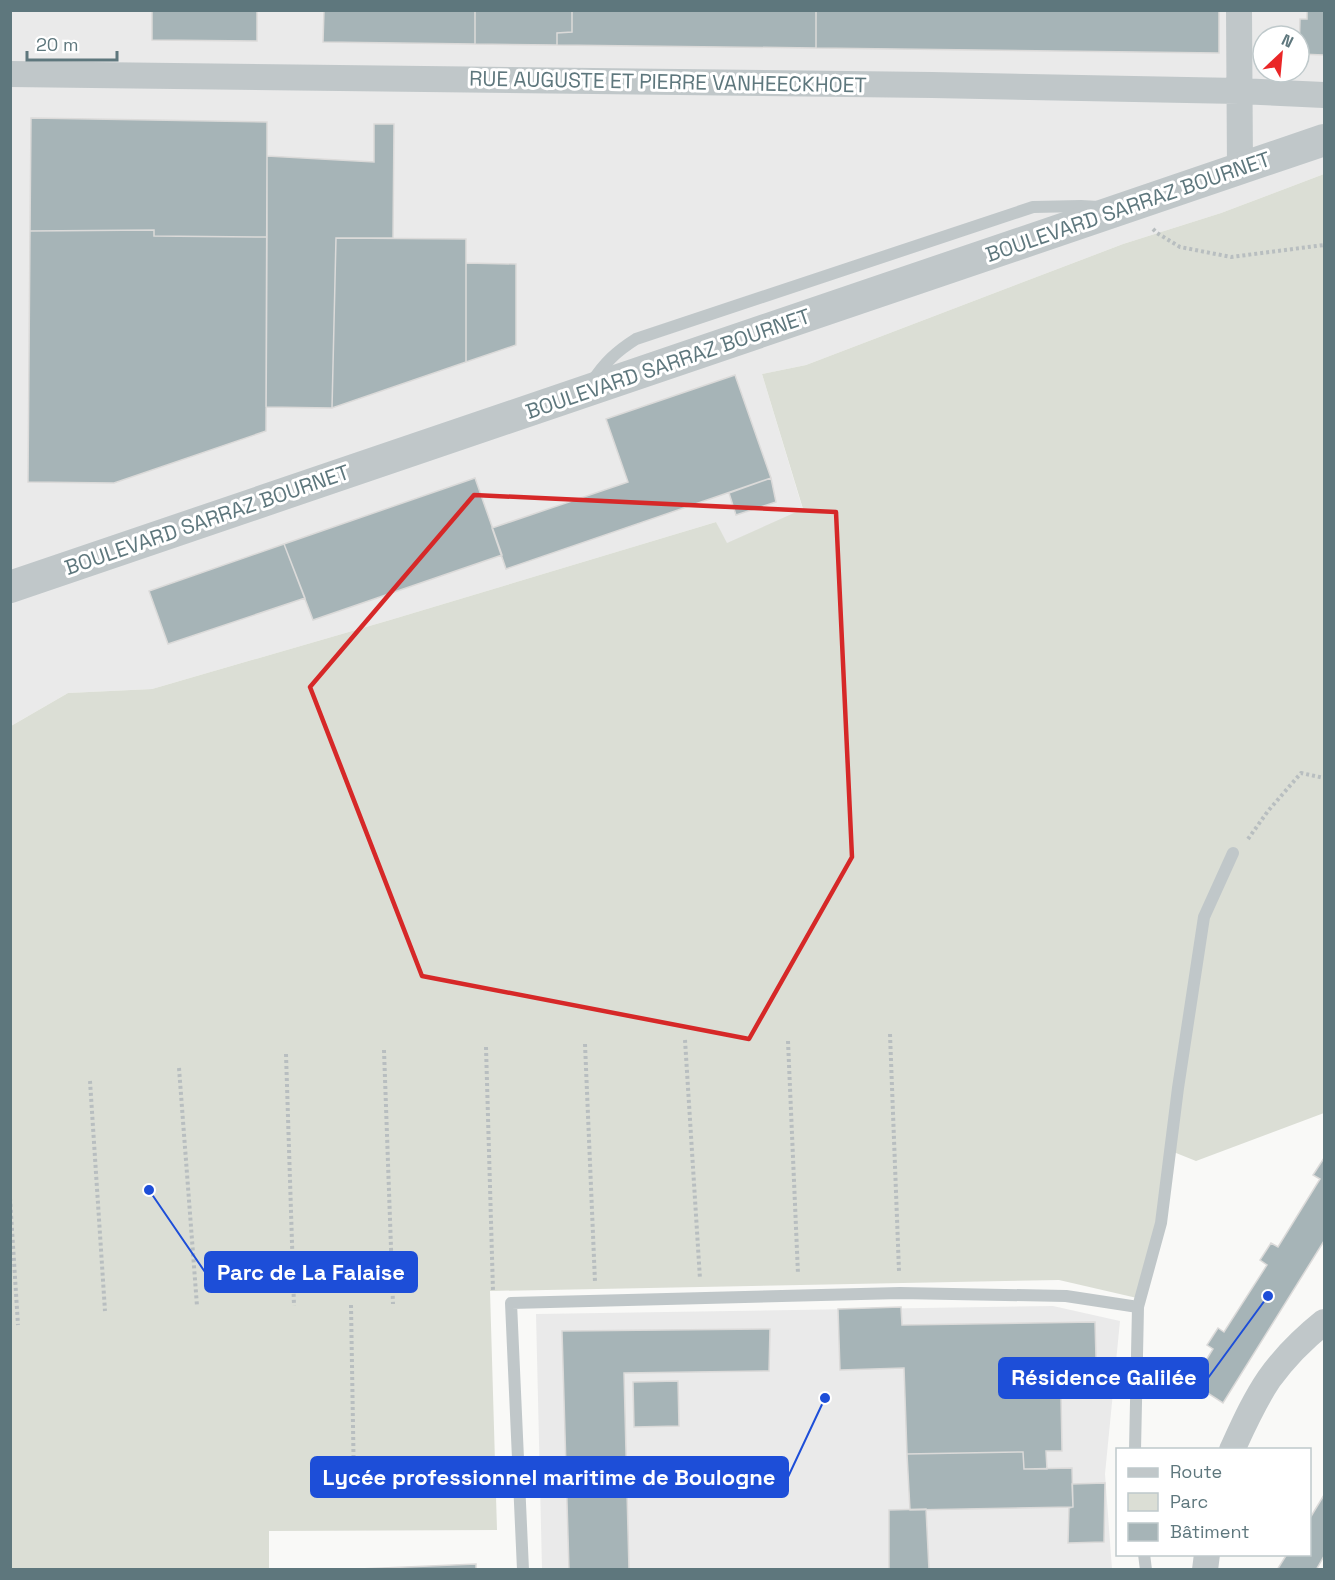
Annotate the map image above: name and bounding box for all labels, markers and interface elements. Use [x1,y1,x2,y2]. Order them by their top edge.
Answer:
scale bar [27,24,117,62]
north arrow [1251,24,1311,84]
text: N [1278,29,1297,53]
text: 20 m [36,33,79,56]
street label: RUE AUGUSTE ET PIERRE VANHEECKHOET [469,65,867,98]
street label: BOULEVARD SARRAZ BOURNET [982,145,1274,268]
street label: BOULEVARD SARRAZ BOURNET [522,302,814,425]
street label: BOULEVARD SARRAZ BOURNET [61,458,353,581]
callout: Parc de La Falaise [205,1252,417,1292]
text: Parc de La Falaise [217,1258,405,1286]
callout: Résidence Galilée [999,1358,1208,1398]
text: Résidence Galilée [1011,1363,1197,1391]
legend [1116,1448,1311,1556]
callout: Lycée professionnel maritime de Boulogne [311,1457,788,1497]
text: Route [1170,1460,1222,1483]
text: Lycée professionnel maritime de Boulogne [323,1463,775,1491]
text: Parc [1170,1490,1208,1513]
text: Bâtiment [1170,1520,1250,1543]

